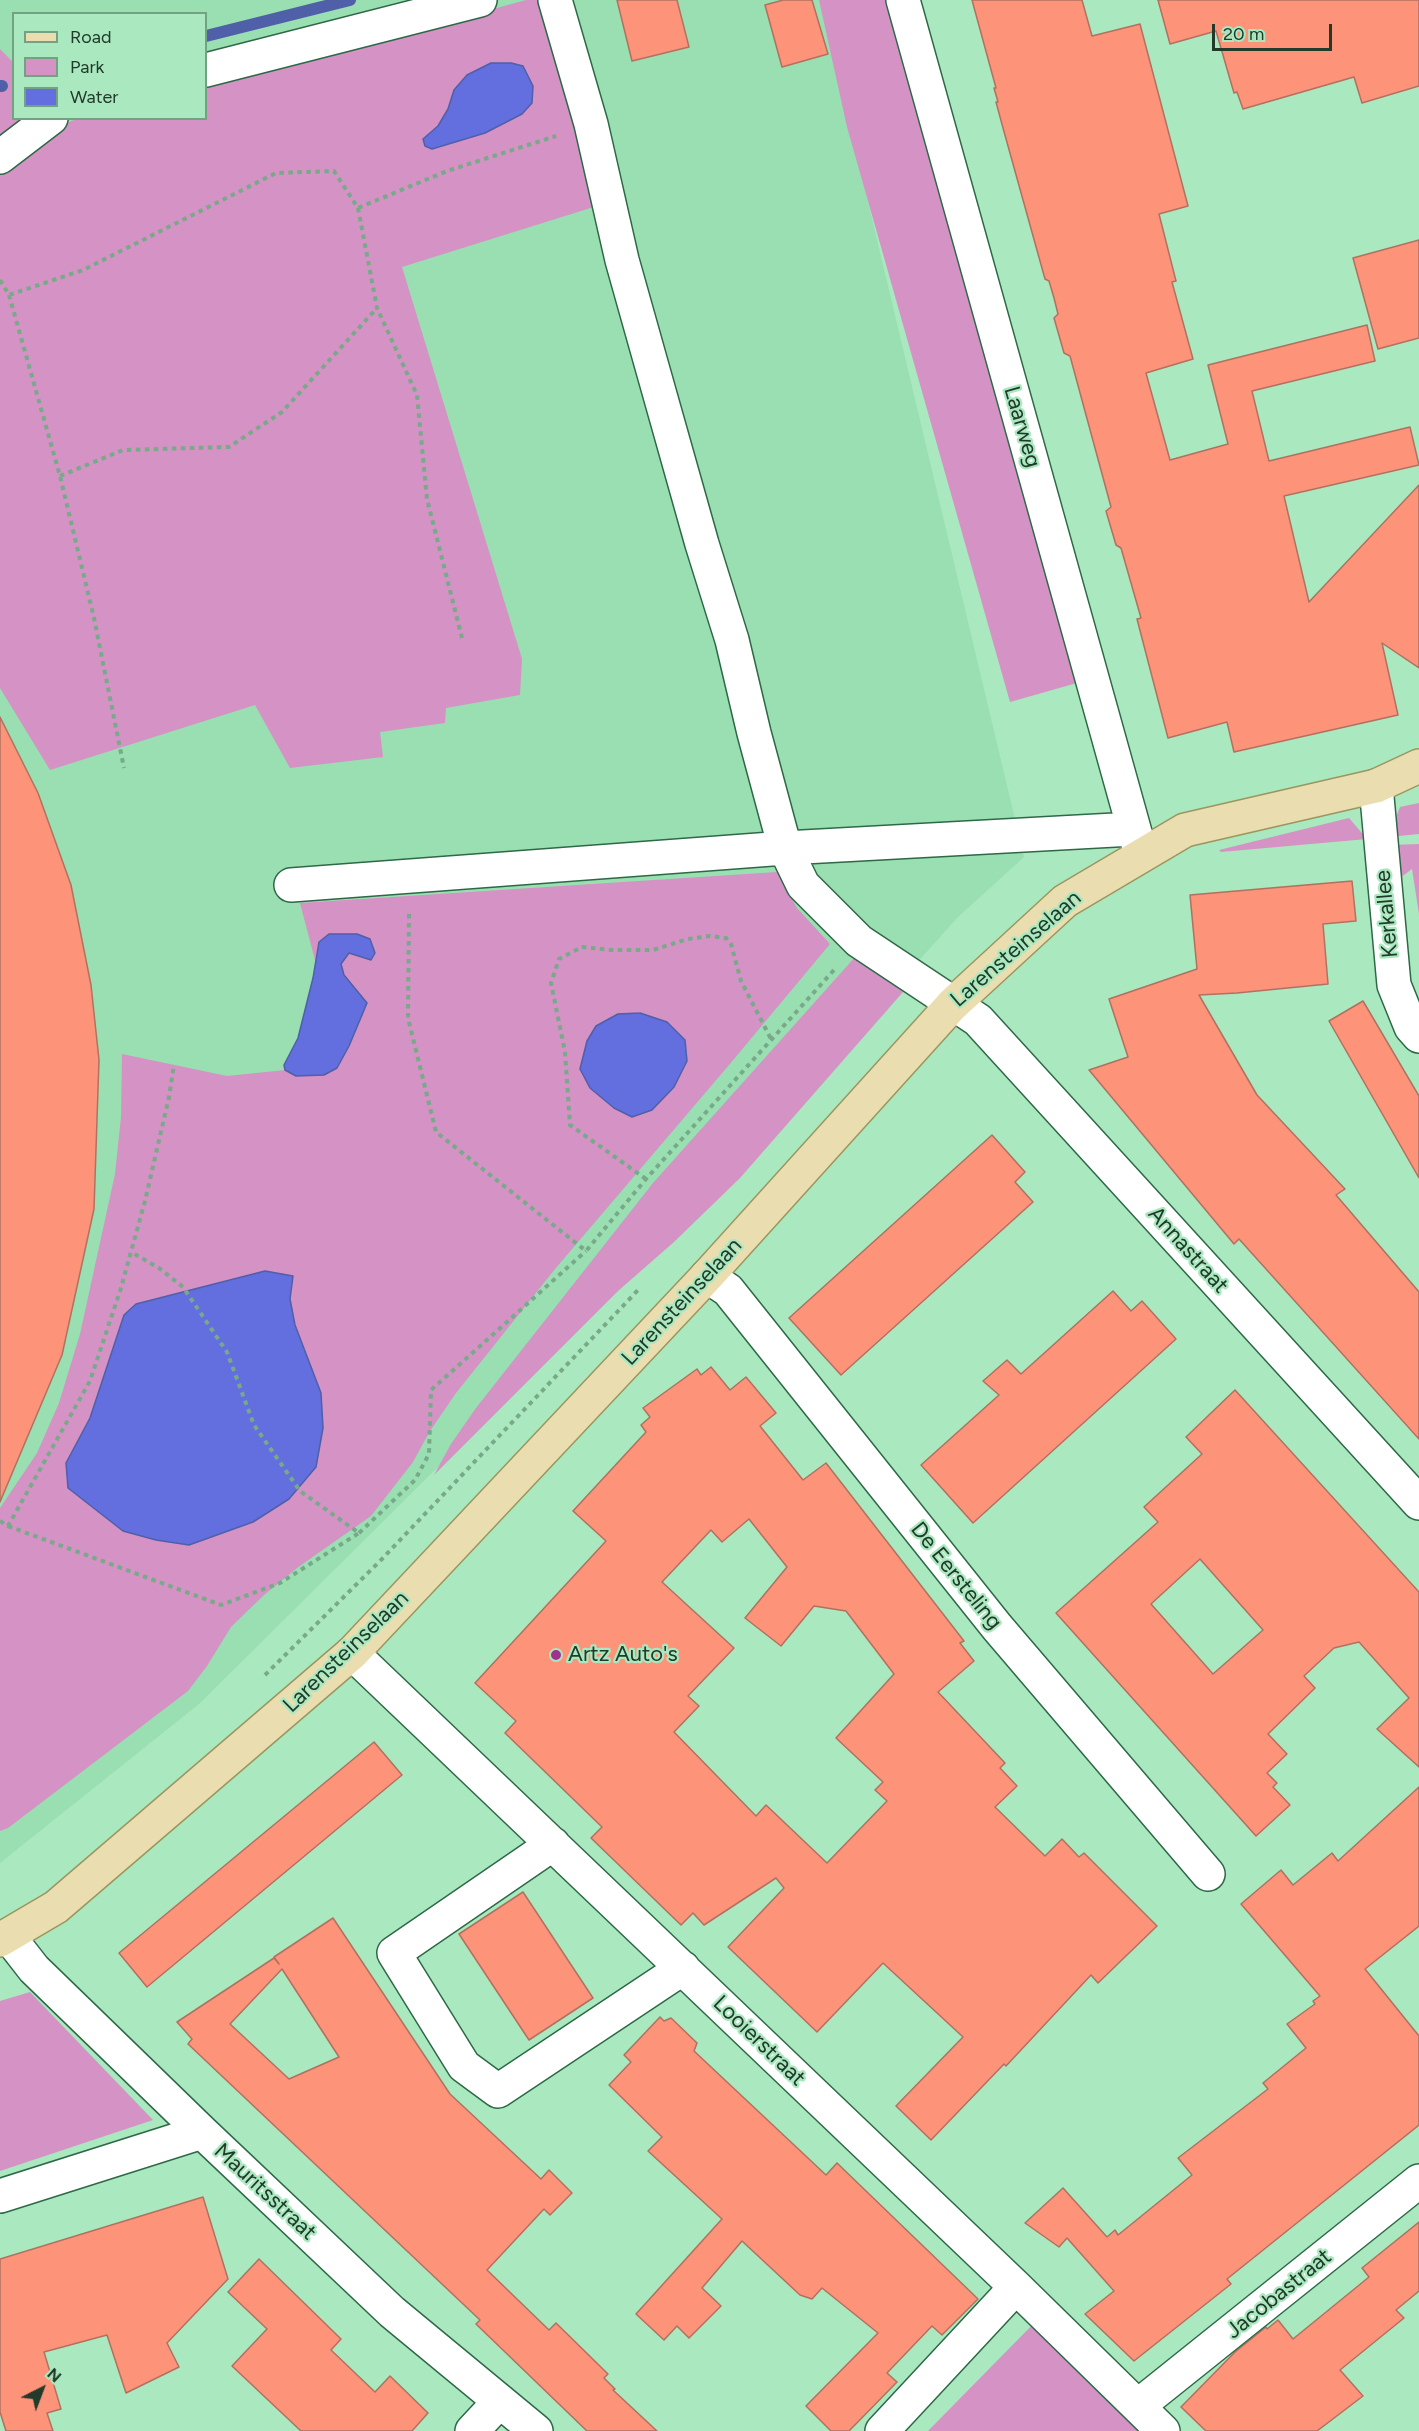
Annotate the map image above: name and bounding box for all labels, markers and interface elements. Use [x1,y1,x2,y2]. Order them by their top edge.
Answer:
legend [12,12,207,120]
scale bar [1215,12,1335,50]
text: 20 m [1223,23,1264,45]
text: Road [70,26,111,48]
text: Park [70,56,104,78]
text: Water [70,86,118,108]
street label: Laarweg [998,383,1046,471]
street label: Kerkallee [1370,869,1404,959]
street label: Larensteinselaan [945,885,1087,1013]
street label: Annastraat [1142,1201,1234,1299]
street label: Larensteinselaan [616,1233,748,1371]
street label: De Eersteling [905,1517,1007,1635]
street label: Larensteinselaan [278,1586,414,1718]
place label: Artz Auto's [568,1642,678,1668]
marker: Artz Auto's [549,1648,563,1662]
street label: Looierstraat [707,1990,811,2092]
street label: Mauritsstraat [208,2138,322,2246]
street label: Jacobastraat [1221,2243,1337,2345]
north arrow [12,2359,72,2419]
text: N [43,2364,65,2386]

